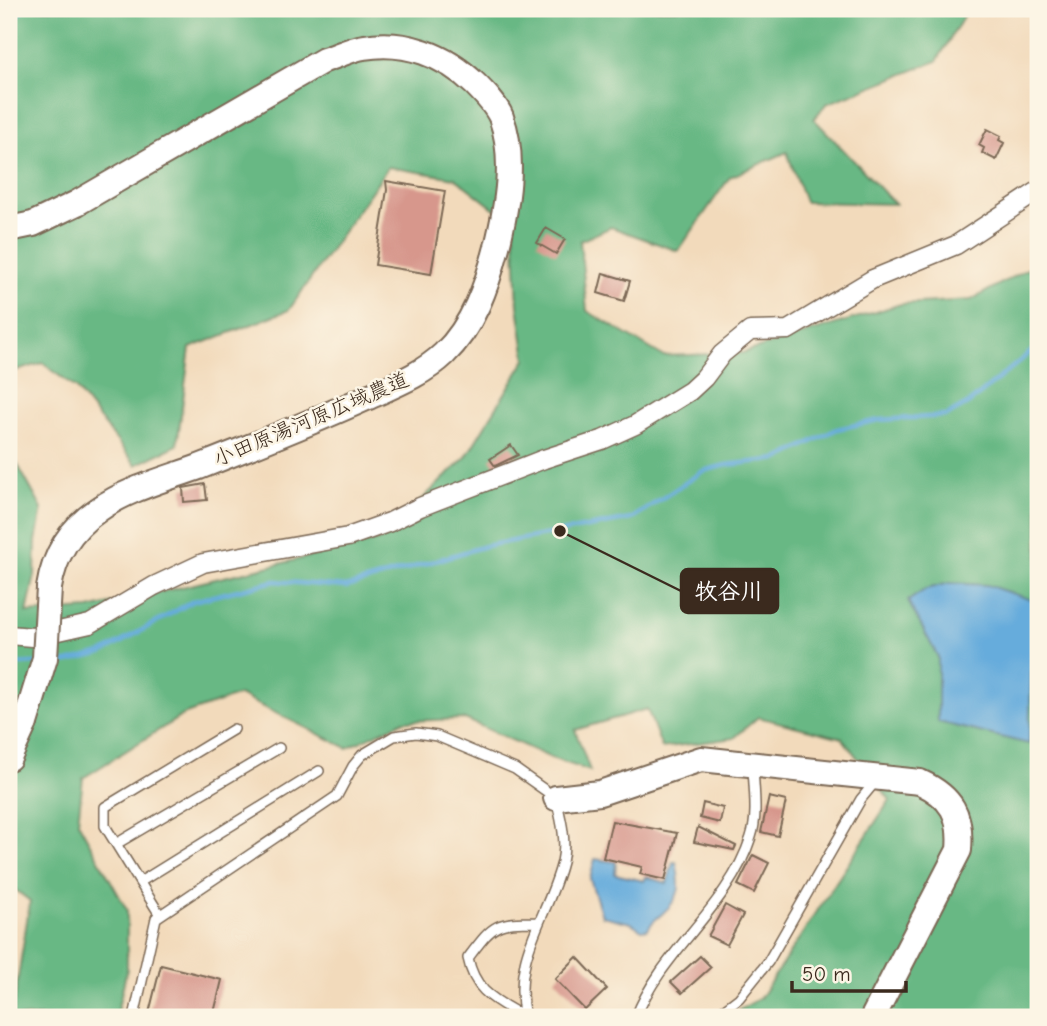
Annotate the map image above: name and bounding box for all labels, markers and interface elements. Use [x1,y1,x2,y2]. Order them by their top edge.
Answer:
street label: 小田原湯河原広域農道 [210,367,412,471]
callout: 牧谷川 [681,569,778,613]
text: 牧谷川 [695,578,764,605]
scale bar [792,949,905,993]
text: 50 m [802,962,851,986]

